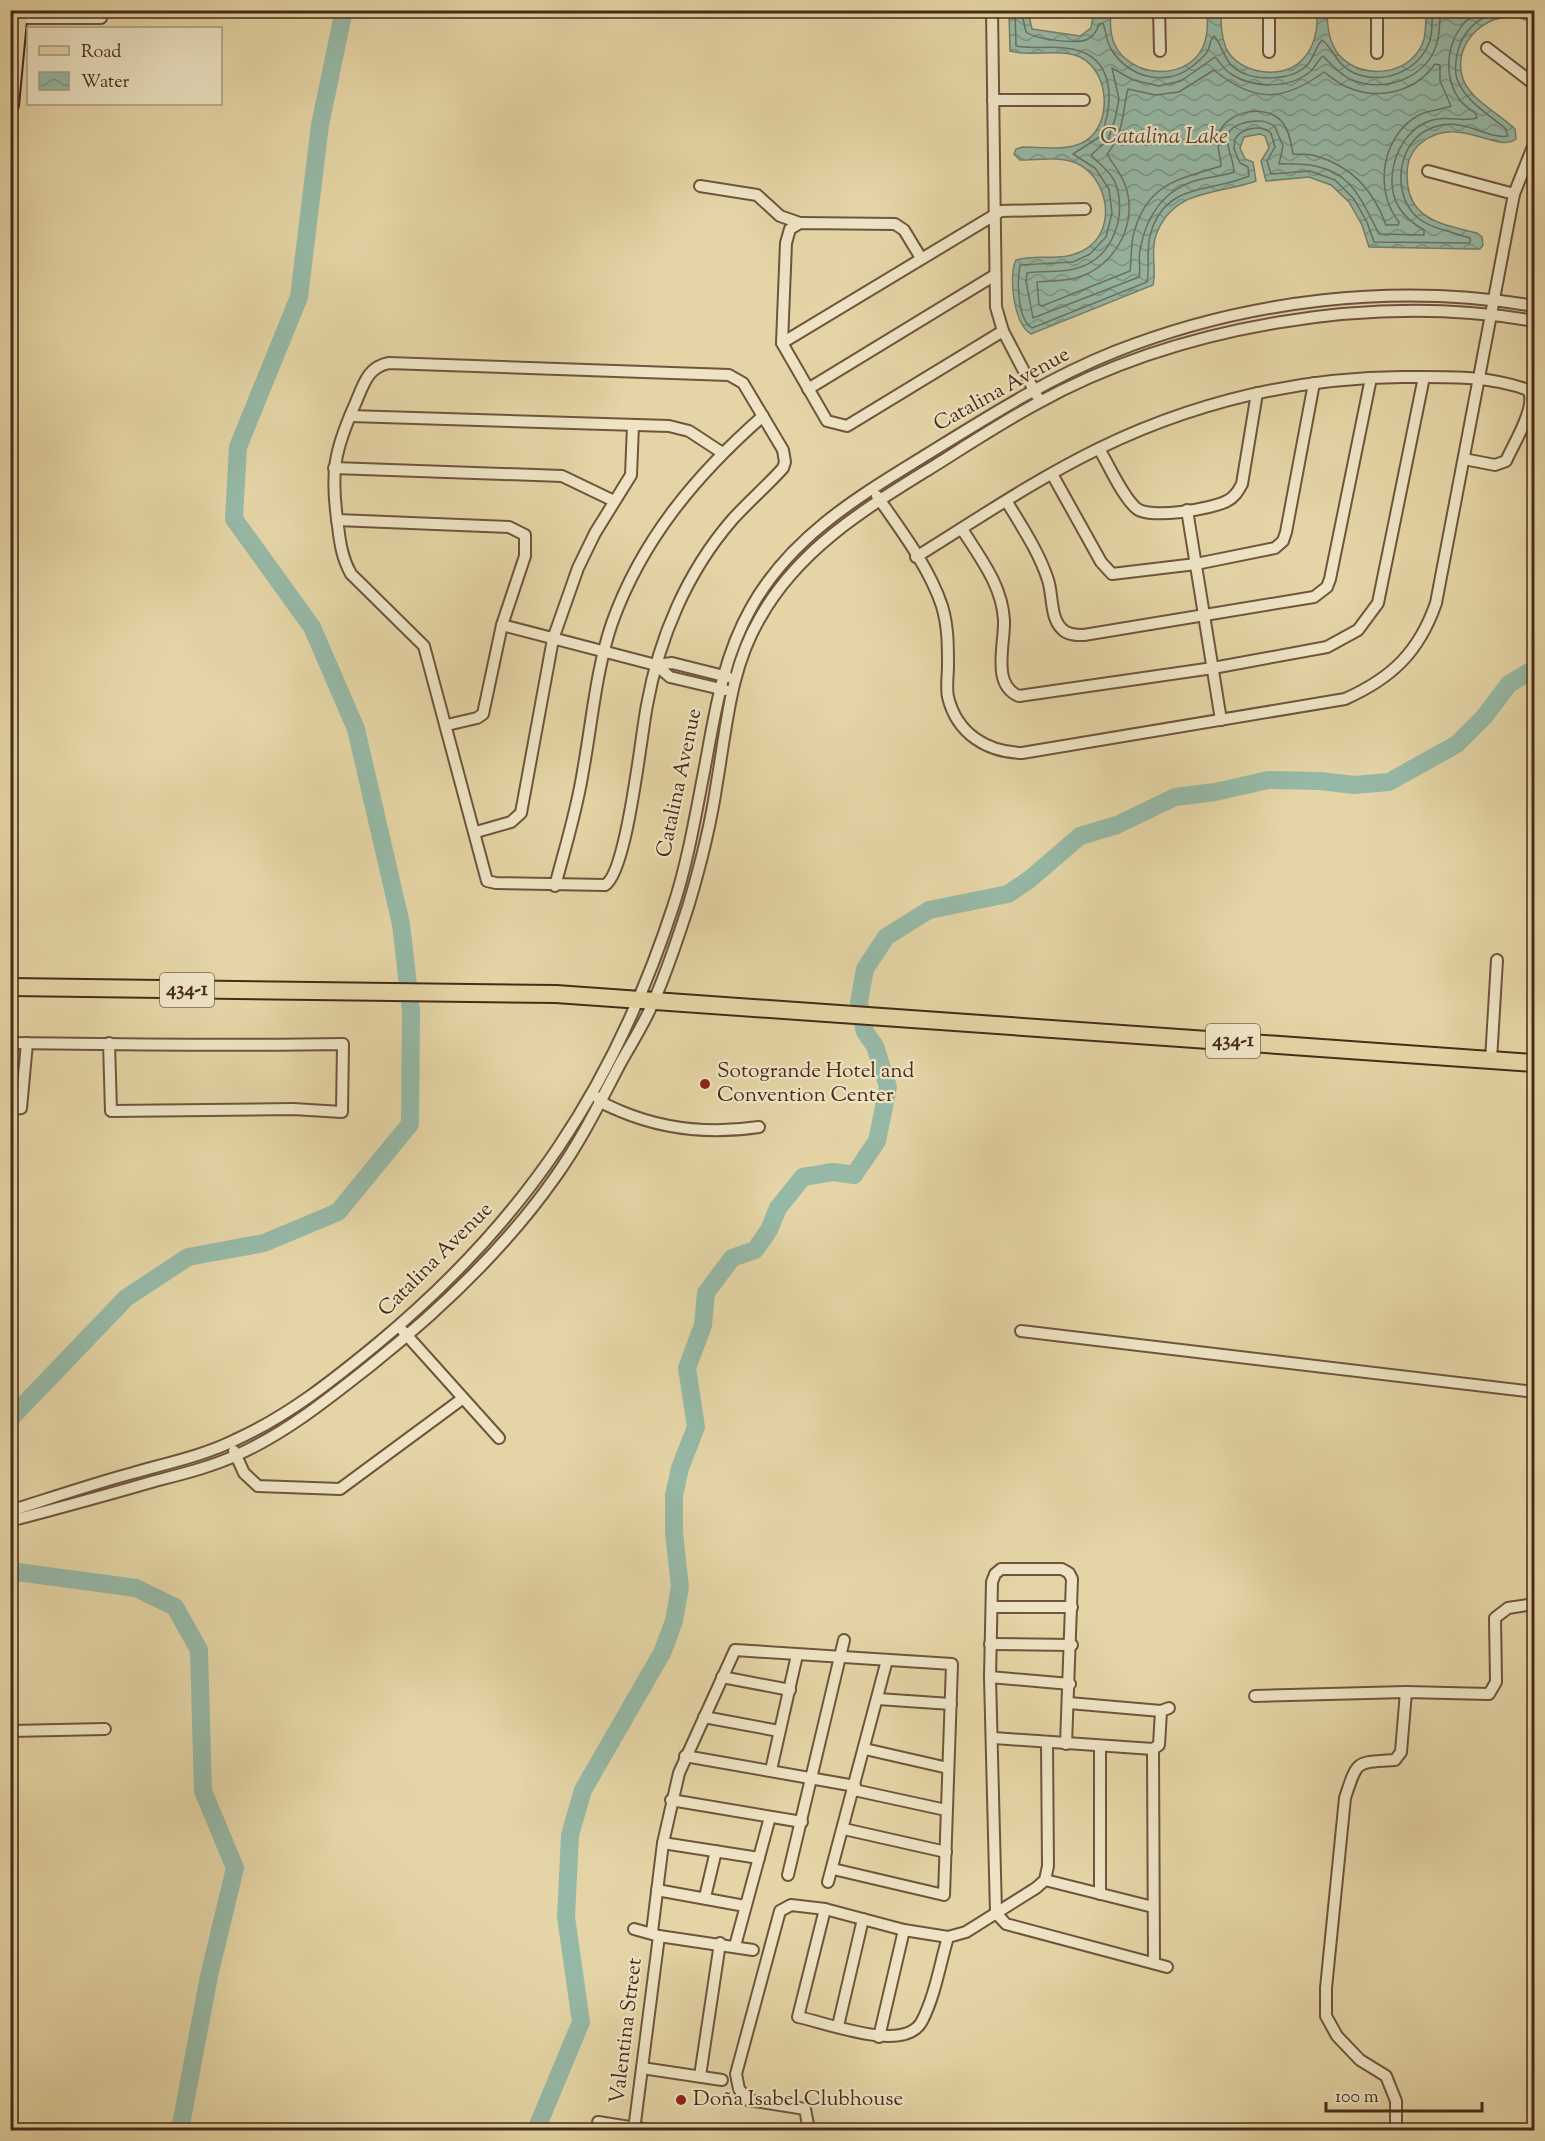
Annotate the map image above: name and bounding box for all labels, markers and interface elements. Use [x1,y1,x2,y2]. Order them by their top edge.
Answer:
legend [27,27,222,105]
text: Road [81,40,121,66]
text: Water [81,70,130,96]
water label: Catalina Lake [1100,122,1228,154]
street label: Catalina Avenue [928,340,1076,440]
street label: Catalina Avenue [650,706,710,860]
road number: 434-1 [160,973,214,1007]
road number: 434-1 [1206,1024,1260,1058]
place label: Sotogrande Hotel and Convention Center [717,1057,915,1111]
marker: Sotogrande Hotel and Convention Center [698,1077,712,1091]
street label: Catalina Avenue [372,1196,500,1324]
street label: Valentina Street [603,1956,651,2106]
scale bar [1326,2075,1482,2113]
place label: Doña Isabel Clubhouse [693,2085,903,2115]
text: 100 m [1335,2085,1379,2111]
marker: Doña Isabel Clubhouse [674,2093,688,2107]

